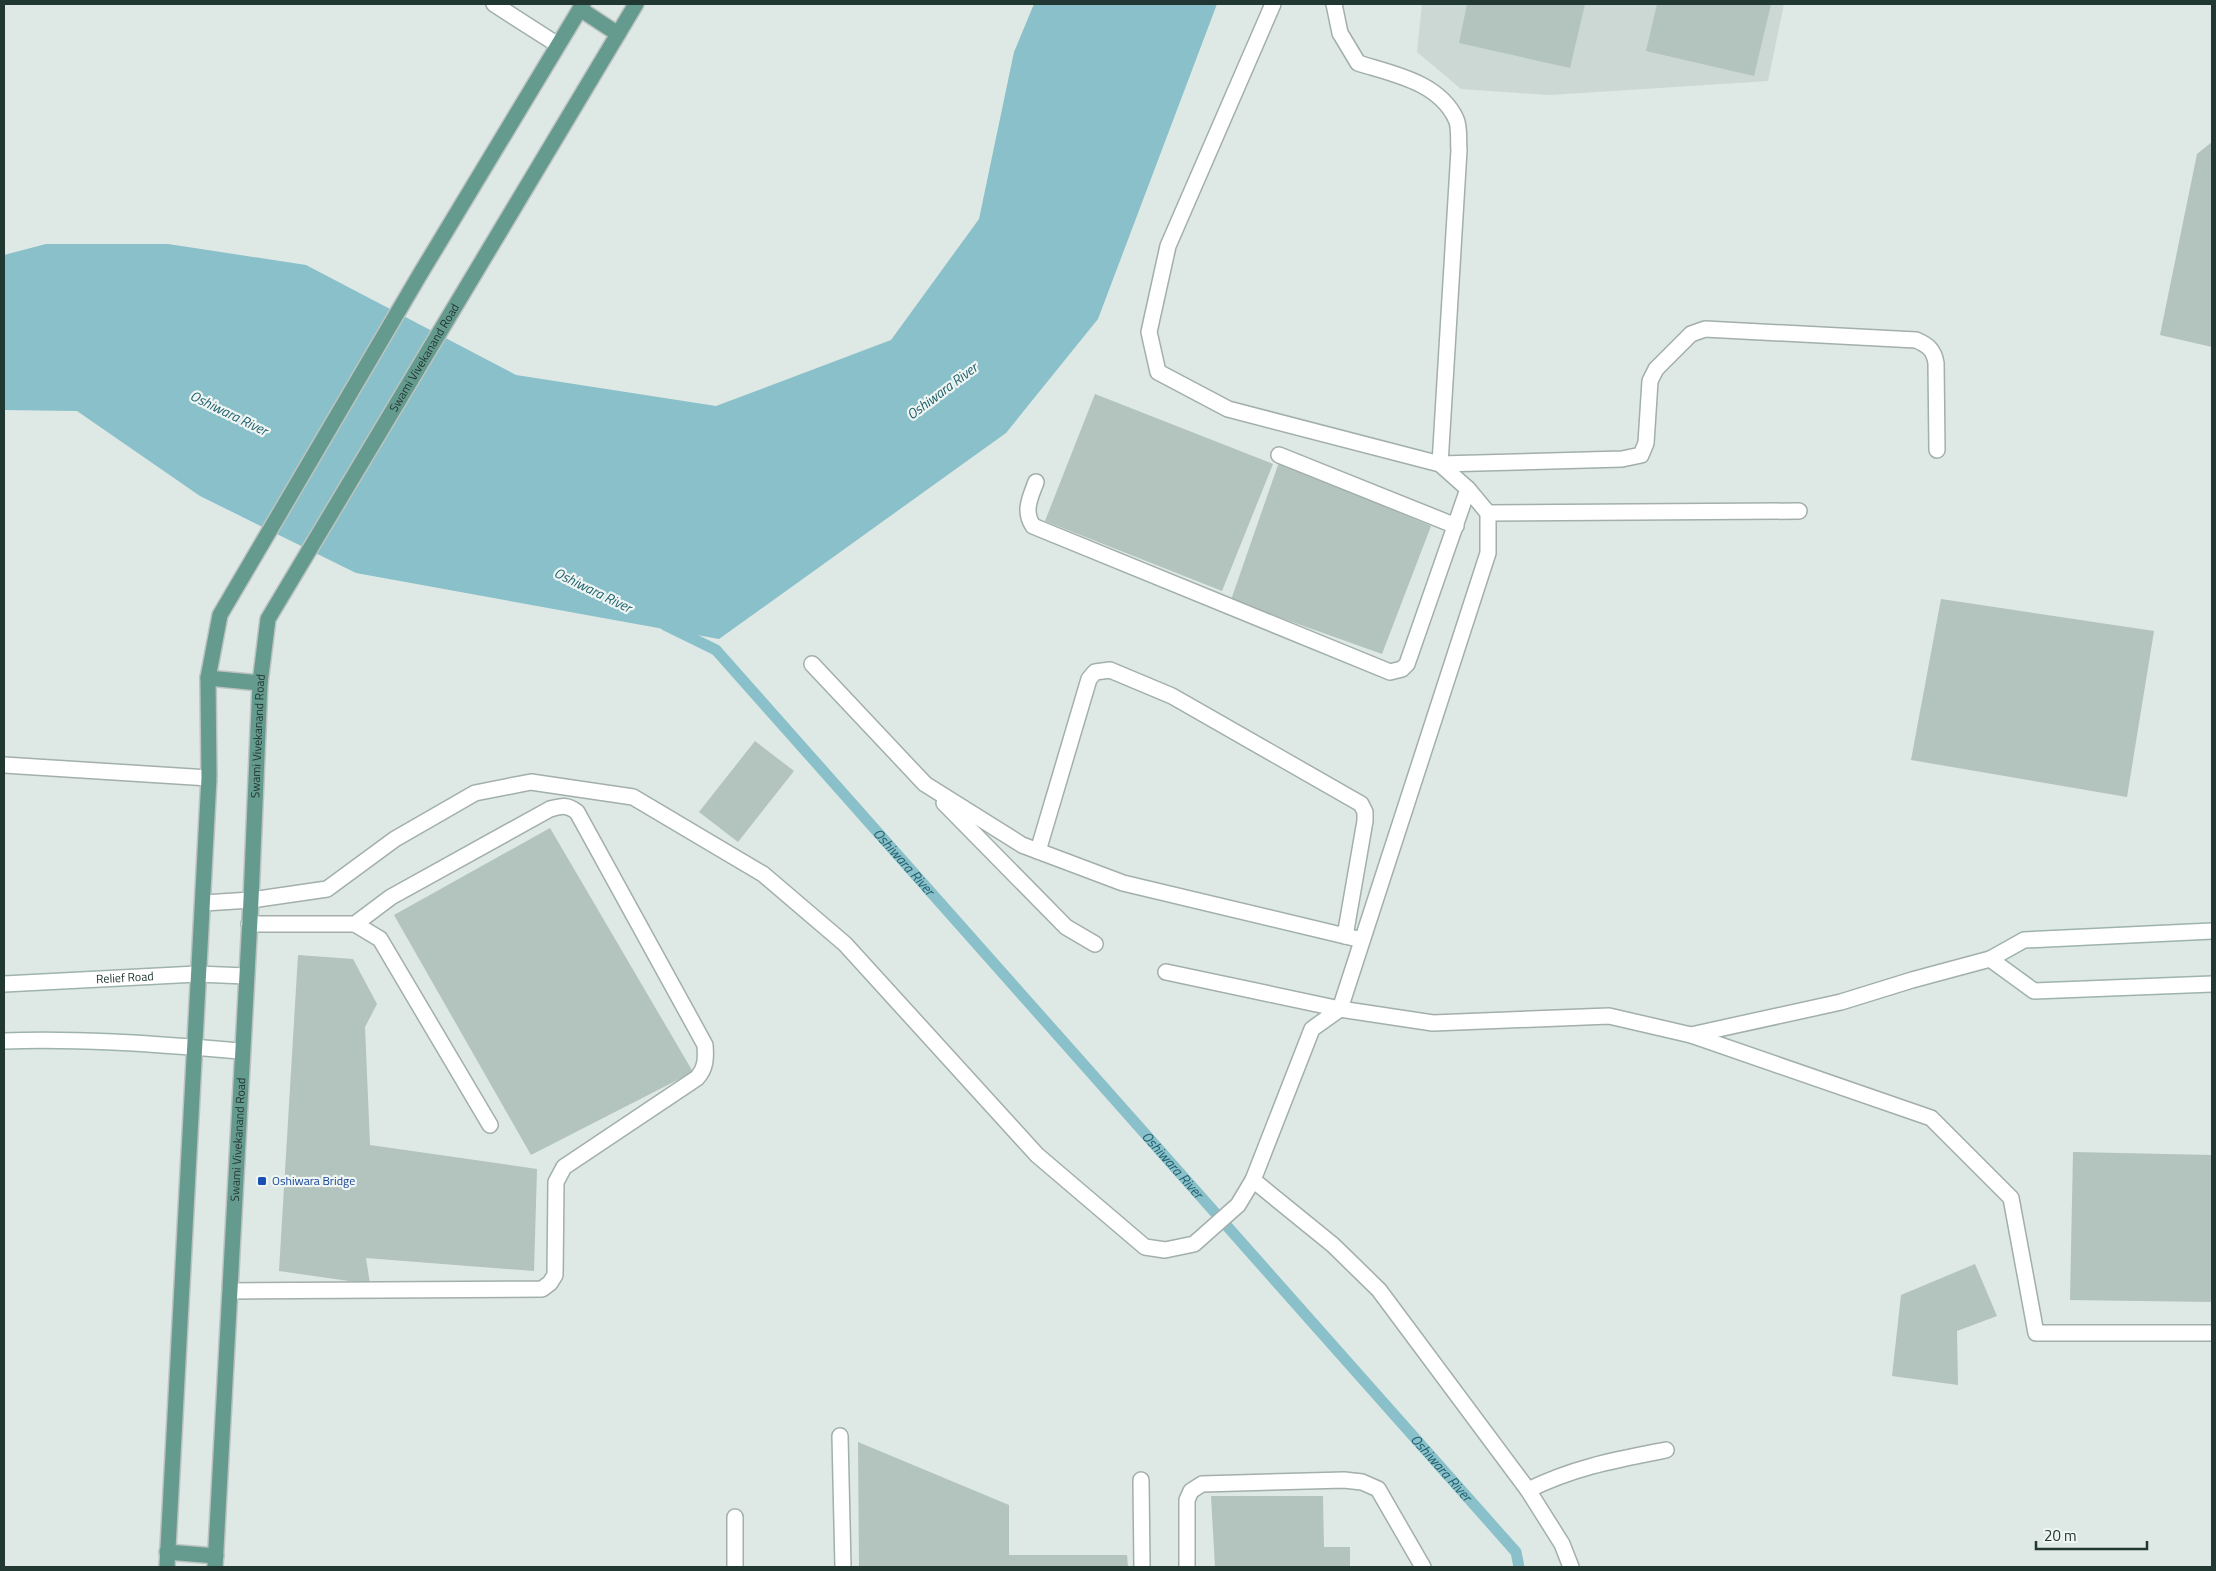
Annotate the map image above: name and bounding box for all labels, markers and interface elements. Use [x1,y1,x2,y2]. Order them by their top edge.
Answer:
street label: Swami Vivekanand Road [384,300,464,416]
water label: Oshiwara River [902,356,983,424]
water label: Oshiwara River [187,385,273,441]
water label: Oshiwara River [551,562,637,618]
street label: Swami Vivekanand Road [245,673,270,798]
water label: Oshiwara River [869,823,941,901]
street label: Relief Road [96,966,154,988]
street label: Swami Vivekanand Road [225,1077,250,1202]
water label: Oshiwara River [1137,1126,1210,1204]
place label: Oshiwara Bridge [272,1171,355,1190]
marker: Oshiwara Bridge [256,1175,268,1187]
water label: Oshiwara River [1406,1429,1479,1507]
scale bar [2036,1518,2147,1550]
text: 20 m [2044,1524,2077,1547]

